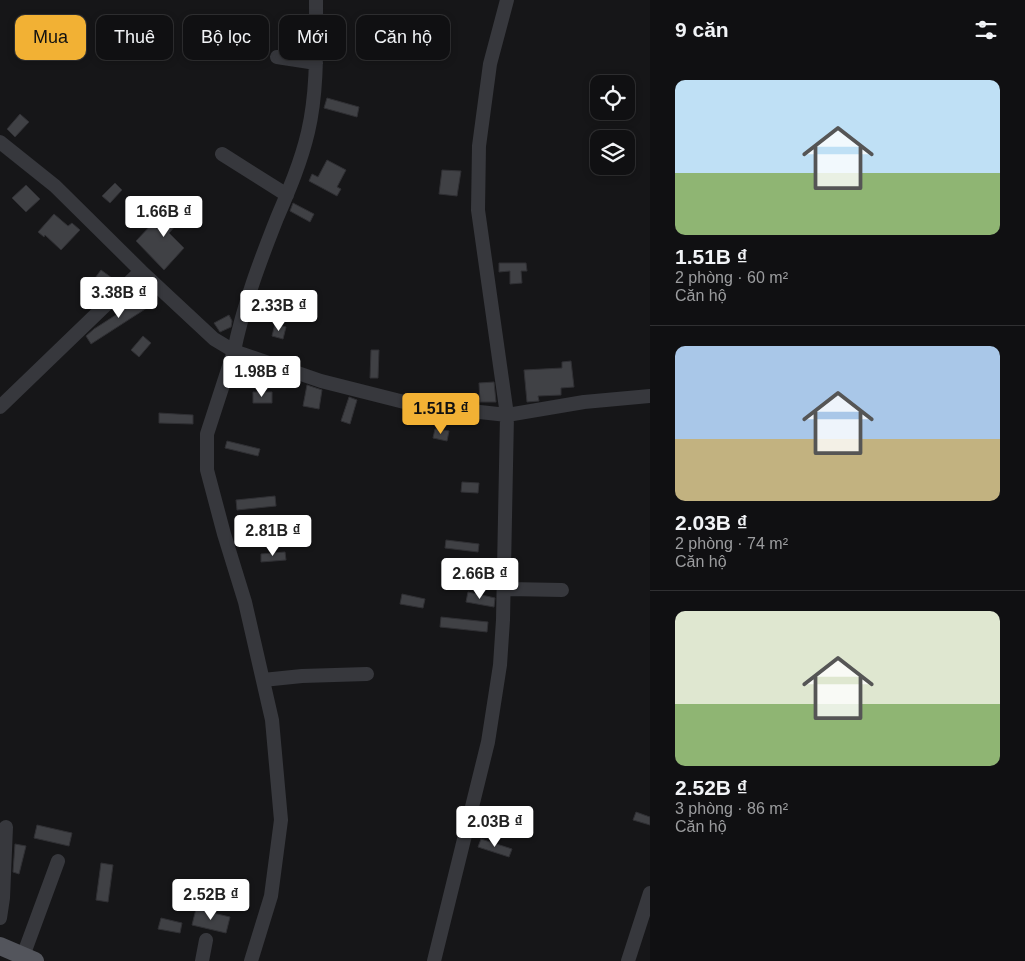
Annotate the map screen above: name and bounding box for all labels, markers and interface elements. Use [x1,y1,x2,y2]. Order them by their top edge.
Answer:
chip: Mua [15,15,86,60]
chip: Thuê [96,15,173,60]
chip: Bộ lọc [183,15,269,60]
chip: Mới [279,15,346,60]
chip: Căn hộ [356,15,450,60]
icon: filters [972,16,1000,44]
text: 9 căn [675,18,729,41]
map controls [590,75,635,175]
button: locate [590,75,635,120]
icon: home [793,113,883,203]
button: layers [590,130,635,175]
pin: 1.66B ₫ [118,196,210,238]
text: 1.66B ₫ [136,203,192,220]
text: 1.51B ₫ [675,245,748,268]
text: 2 phòng · 60 m² [675,269,788,286]
pin: 3.38B ₫ [73,276,165,319]
text: 3.38B ₫ [91,284,147,301]
text: Căn hộ [675,287,727,304]
pin: 2.33B ₫ [233,290,325,332]
text: 2.33B ₫ [251,297,307,314]
pin: 1.98B ₫ [216,356,308,398]
text: 1.98B ₫ [234,363,290,380]
icon: home [793,378,883,468]
pin: 1.51B ₫ [395,392,487,435]
text: 1.51B ₫ [413,400,469,417]
text: 2.03B ₫ [675,511,748,534]
pin: 2.81B ₫ [227,514,319,557]
text: 2.81B ₫ [245,522,301,539]
text: 2 phòng · 74 m² [675,535,788,552]
text: Căn hộ [675,553,727,570]
pin: 2.66B ₫ [434,558,526,600]
text: 2.66B ₫ [452,565,508,582]
icon: home [793,643,883,733]
text: 2.52B ₫ [675,776,748,799]
text: 3 phòng · 86 m² [675,800,788,817]
pin: 2.03B ₫ [449,806,541,848]
text: 2.03B ₫ [467,813,523,830]
text: Căn hộ [675,818,727,835]
pin: 2.52B ₫ [165,878,257,921]
text: 2.52B ₫ [183,886,239,903]

